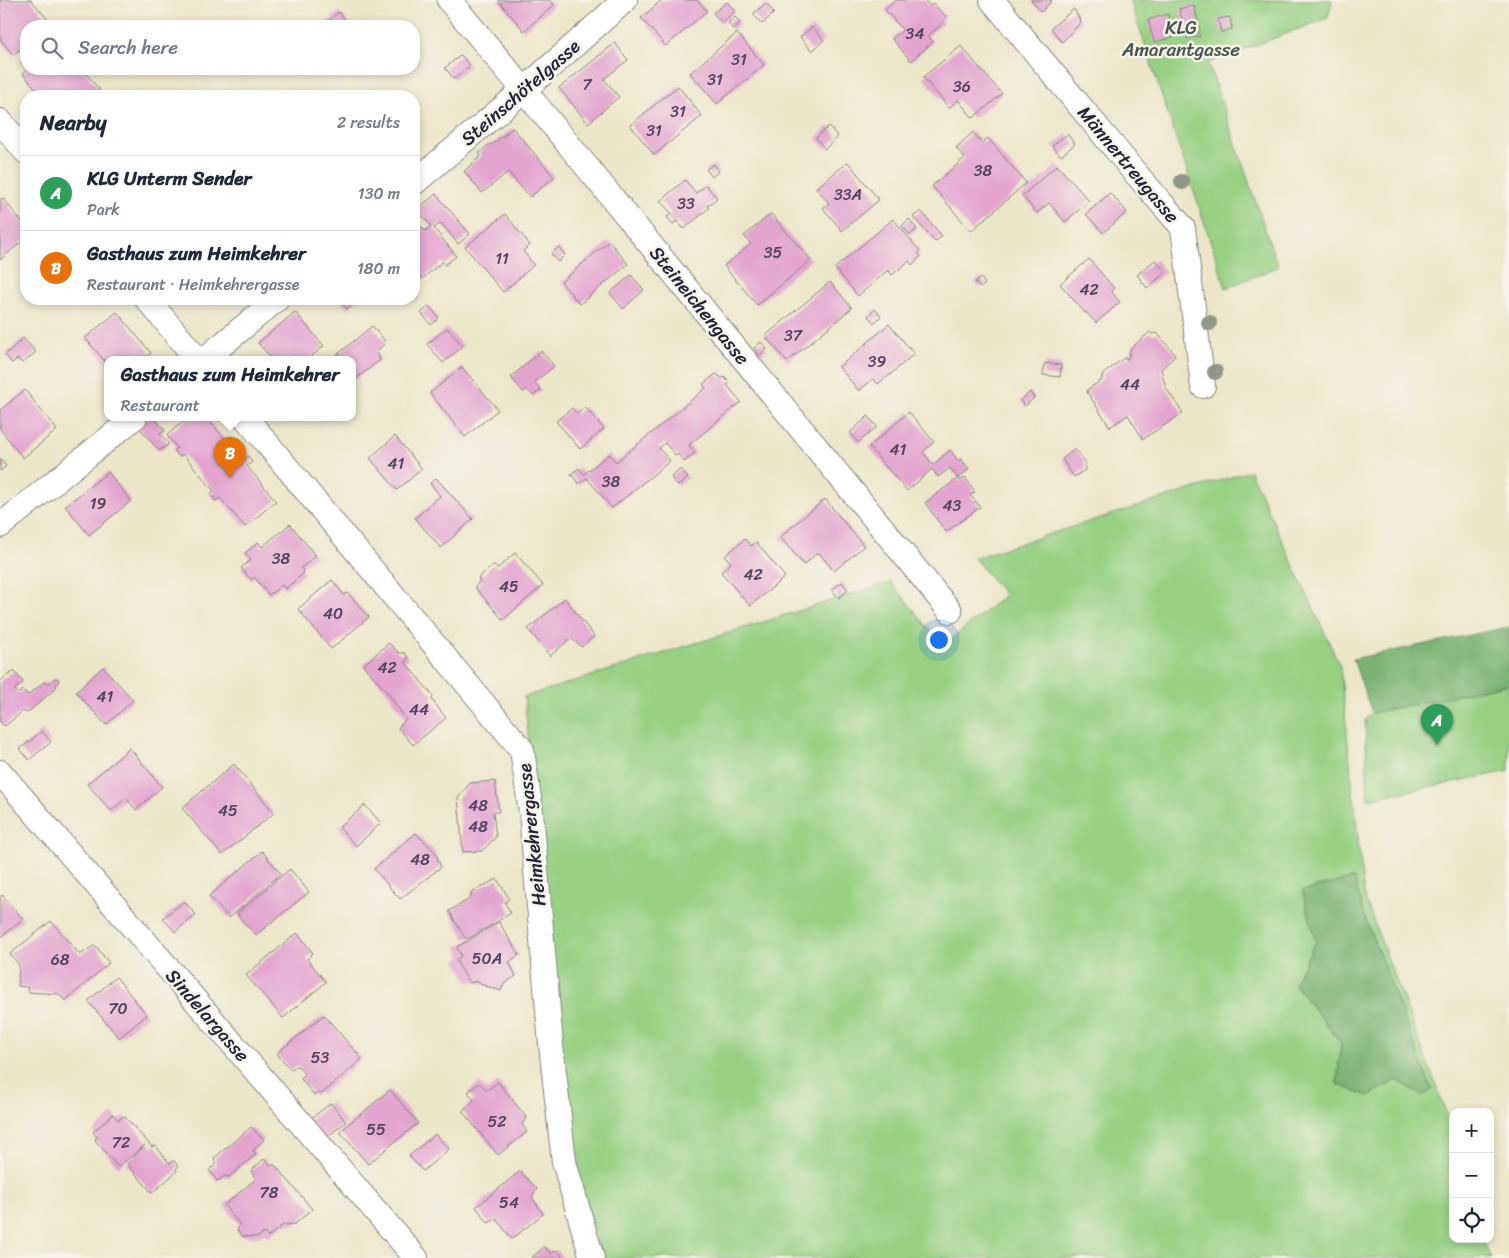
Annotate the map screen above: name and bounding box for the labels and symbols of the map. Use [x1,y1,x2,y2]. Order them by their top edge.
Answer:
park label: KLG Amarantgasse [1121,11,1240,66]
house number: 34 [906,19,924,48]
street label: Steinschötelgasse [453,31,588,154]
house number: 31 [731,45,747,74]
house number: 31 [707,65,723,94]
house number: 7 [582,70,592,99]
house number: 36 [953,72,971,101]
house number: 31 [670,97,686,126]
street label: Männertreugasse [1069,98,1188,231]
house number: 31 [646,116,662,145]
house number: 38 [974,156,993,185]
house number: 33A [834,180,862,209]
house number: 33 [677,189,695,218]
street label: Steineichengasse [641,238,758,372]
house number: 35 [764,238,783,267]
house number: 11 [495,244,509,273]
house number: 42 [1079,275,1099,304]
house number: 37 [784,321,803,350]
house number: 39 [868,347,886,376]
house number: 44 [1120,370,1140,399]
house number: 41 [890,435,907,464]
pin: B [214,437,246,478]
house number: 41 [388,449,405,478]
house number: 38 [602,467,621,496]
house number: 19 [90,489,107,518]
house number: 43 [943,491,962,520]
house number: 38 [272,544,291,573]
house number: 42 [743,560,763,589]
house number: 45 [499,572,519,601]
house number: 40 [323,599,343,628]
your location [926,627,952,653]
house number: 42 [377,653,397,682]
house number: 41 [97,682,114,711]
house number: 44 [409,695,429,724]
pin: A [1421,704,1453,745]
street label: Heimkehrergasse [508,762,555,908]
house number: 48 [468,791,488,820]
house number: 45 [218,796,238,825]
house number: 48 [468,812,488,841]
house number: 48 [410,845,430,874]
house number: 50A [472,944,502,973]
house number: 68 [51,945,70,974]
street label: Sindelargasse [157,961,258,1070]
house number: 70 [108,994,128,1023]
house number: 53 [311,1043,329,1072]
house number: 52 [487,1107,507,1136]
house number: 55 [366,1115,386,1144]
house number: 72 [112,1128,130,1157]
house number: 78 [260,1178,279,1207]
house number: 54 [499,1188,519,1217]

